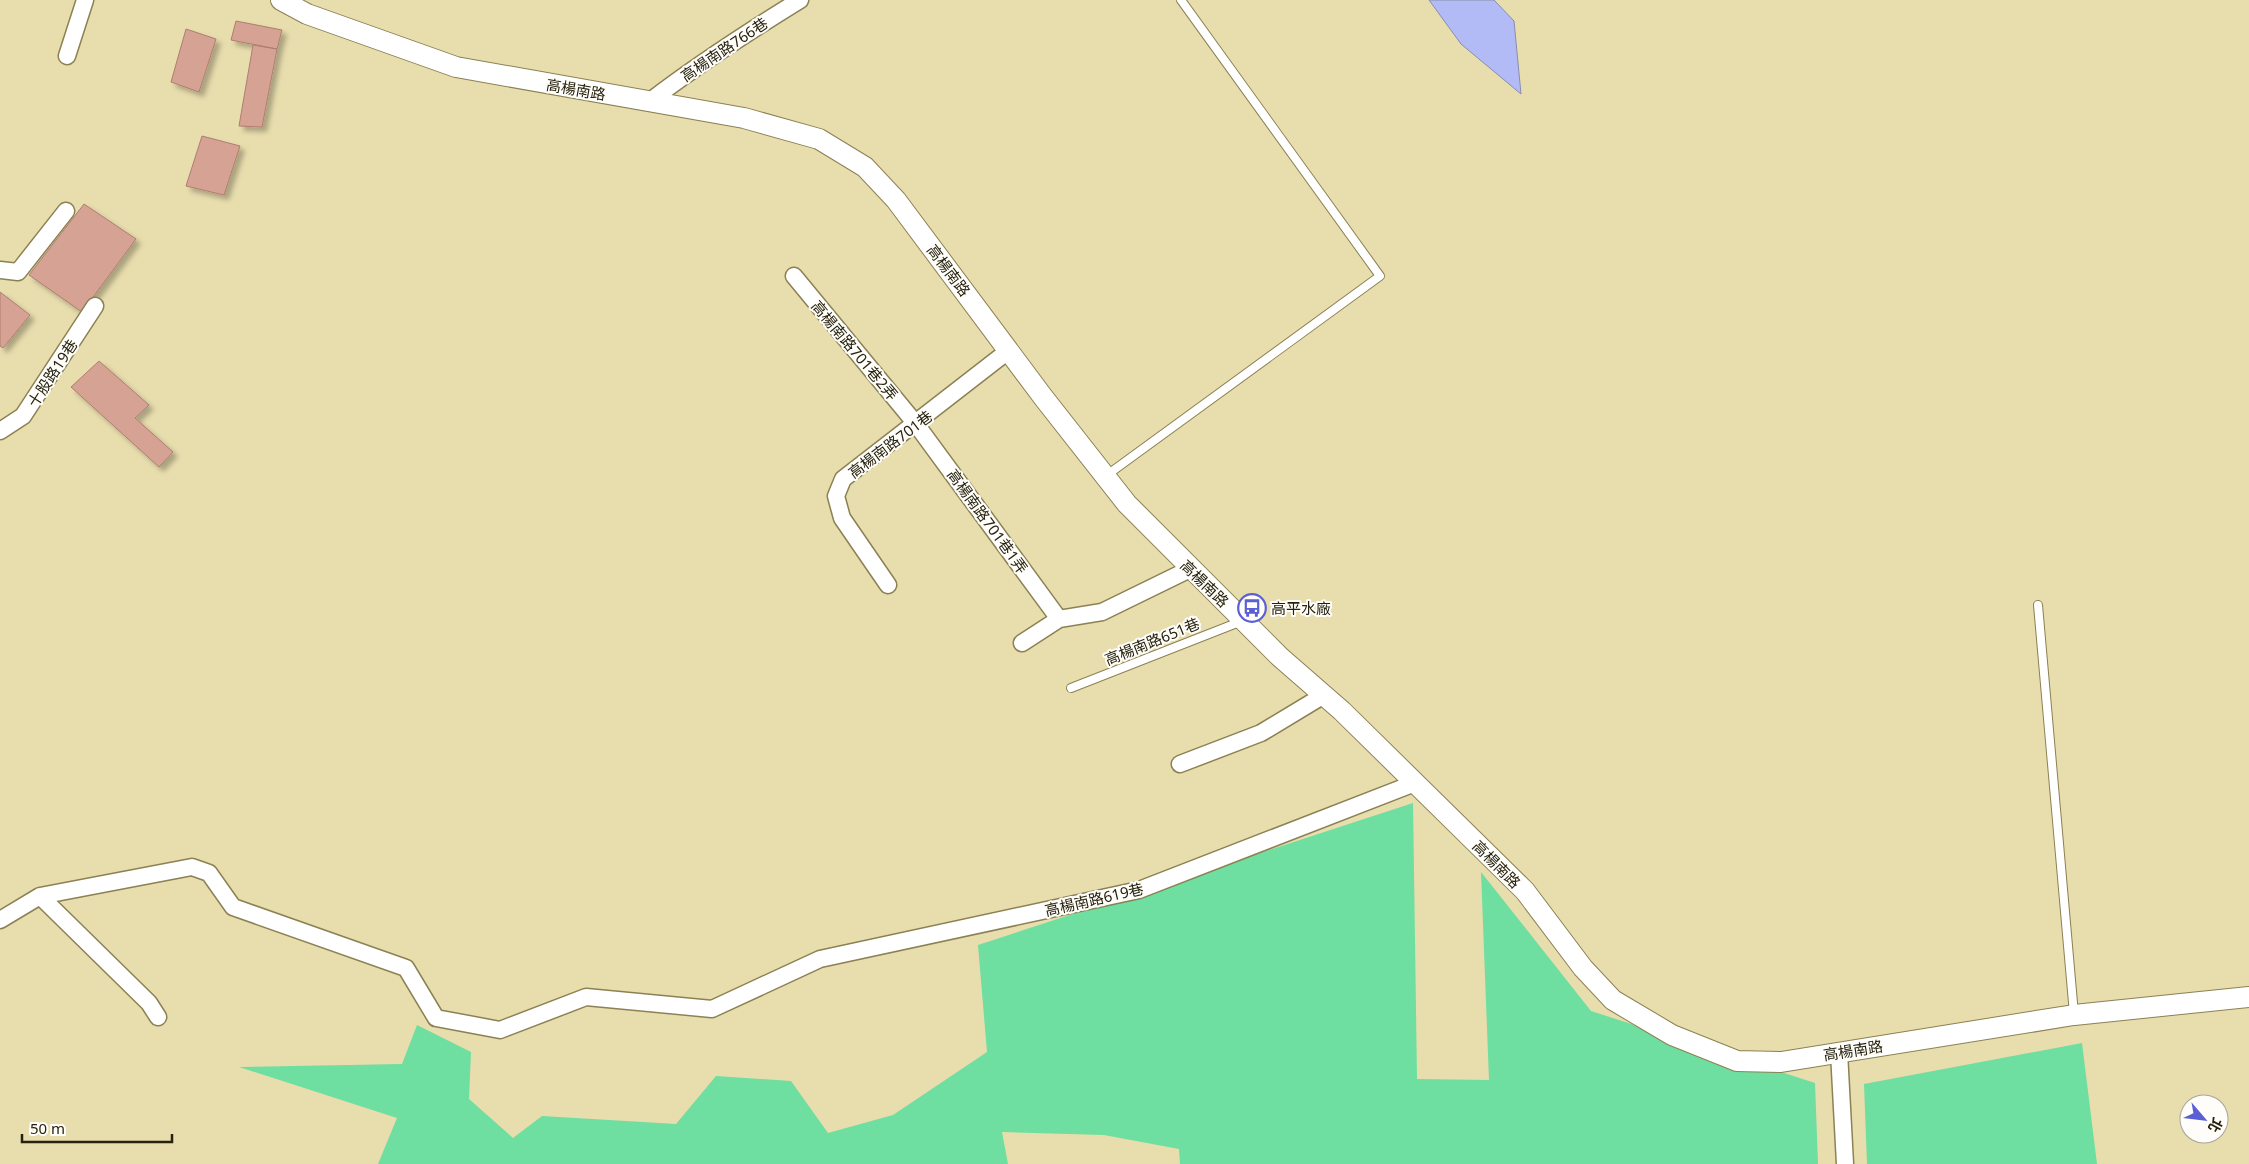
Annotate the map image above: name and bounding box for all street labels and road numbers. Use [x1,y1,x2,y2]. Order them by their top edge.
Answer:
street label: 高楊南路766巷 [677,13,771,85]
street label: 高楊南路 [545,74,607,104]
street label: 高楊南路 [923,240,975,300]
street label: 高楊南路701巷2弄 [807,296,903,404]
street label: 十股路19巷 [23,335,81,411]
street label: 高楊南路701巷 [844,406,936,482]
street label: 高楊南路701巷1弄 [943,465,1033,577]
street label: 高楊南路 [1176,555,1234,611]
street label: 高楊南路651巷 [1102,613,1202,669]
street label: 高楊南路 [1469,836,1525,892]
street label: 高楊南路619巷 [1043,878,1145,920]
street label: 高楊南路 [1822,1035,1884,1065]

